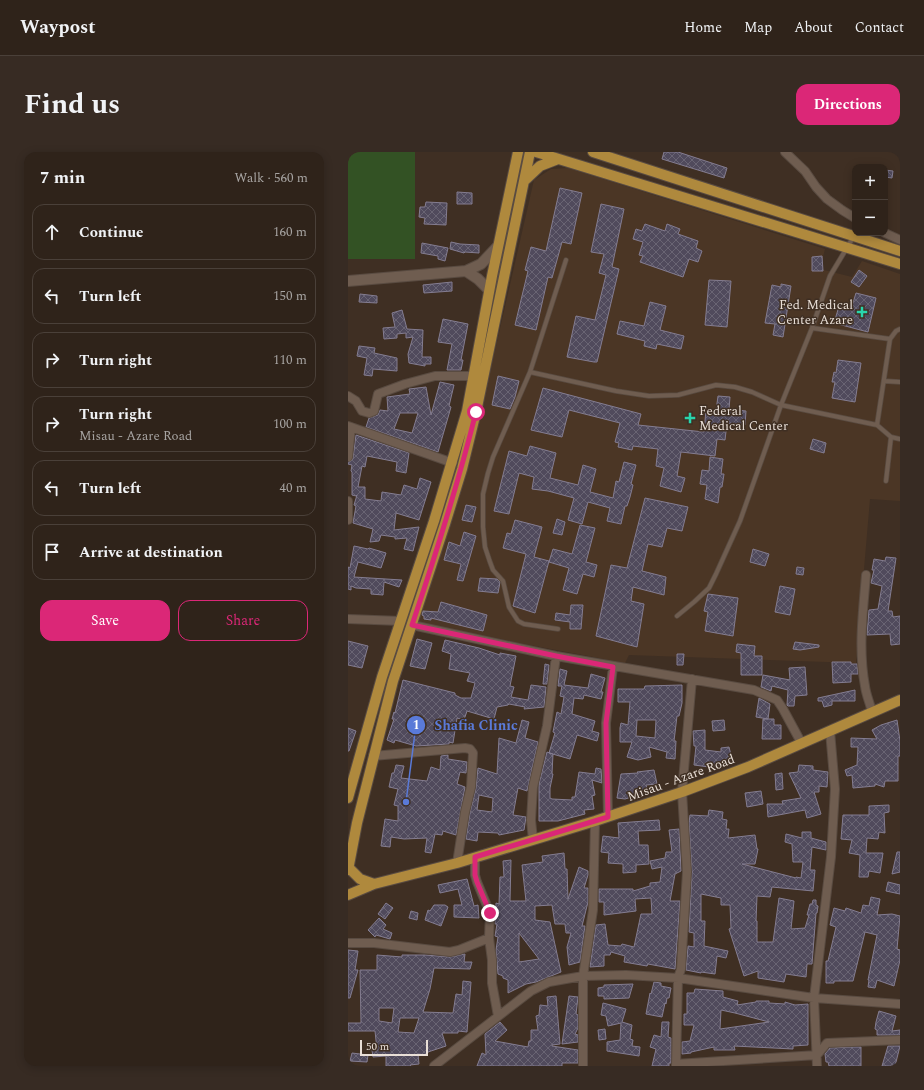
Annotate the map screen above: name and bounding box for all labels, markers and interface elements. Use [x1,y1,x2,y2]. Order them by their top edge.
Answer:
text: Waypost [20,13,96,42]
text: Home [684,17,722,38]
text: Map [744,17,772,38]
text: About [794,17,833,38]
text: Contact [855,17,904,38]
text: Find us [24,83,120,126]
button: Directions [796,84,900,125]
map controls [852,164,888,236]
button: + [852,164,888,200]
text: 7 min [40,165,85,191]
text: Walk · 560 m [234,168,308,188]
button: − [852,200,888,236]
icon: ahead [41,221,63,243]
text: Continue [79,221,144,244]
text: 160 m [273,222,307,242]
icon: left [41,285,63,307]
text: Turn left [79,285,141,308]
text: 150 m [273,286,307,306]
place label: Fed. Medical Center Azare [777,295,853,330]
marker: Fed. Medical Center Azare [856,306,868,318]
icon: right [41,349,63,371]
text: Turn right [79,349,152,372]
text: 110 m [273,350,307,370]
place label: Federal Medical Center [699,401,788,436]
text: Turn right [79,403,152,426]
route start [467,403,485,421]
marker: Federal Medical Center [684,412,696,424]
icon: right [41,413,63,435]
text: 100 m [273,414,307,434]
text: Misau - Azare Road [79,426,192,446]
icon: left [41,477,63,499]
text: Turn left [79,477,141,500]
text: 40 m [280,478,307,498]
icon: arrive [41,541,63,563]
text: Arrive at destination [79,541,223,564]
button: Save [40,600,170,641]
button: Share [178,600,308,641]
callout: Shafia Clinic [406,712,526,738]
text: Shafia Clinic [434,715,518,736]
text: 1 [413,716,419,735]
street label: Misau - Azare Road [624,749,738,807]
route end [481,904,499,922]
scale bar [360,1038,428,1057]
text: 50 m [366,1038,389,1055]

